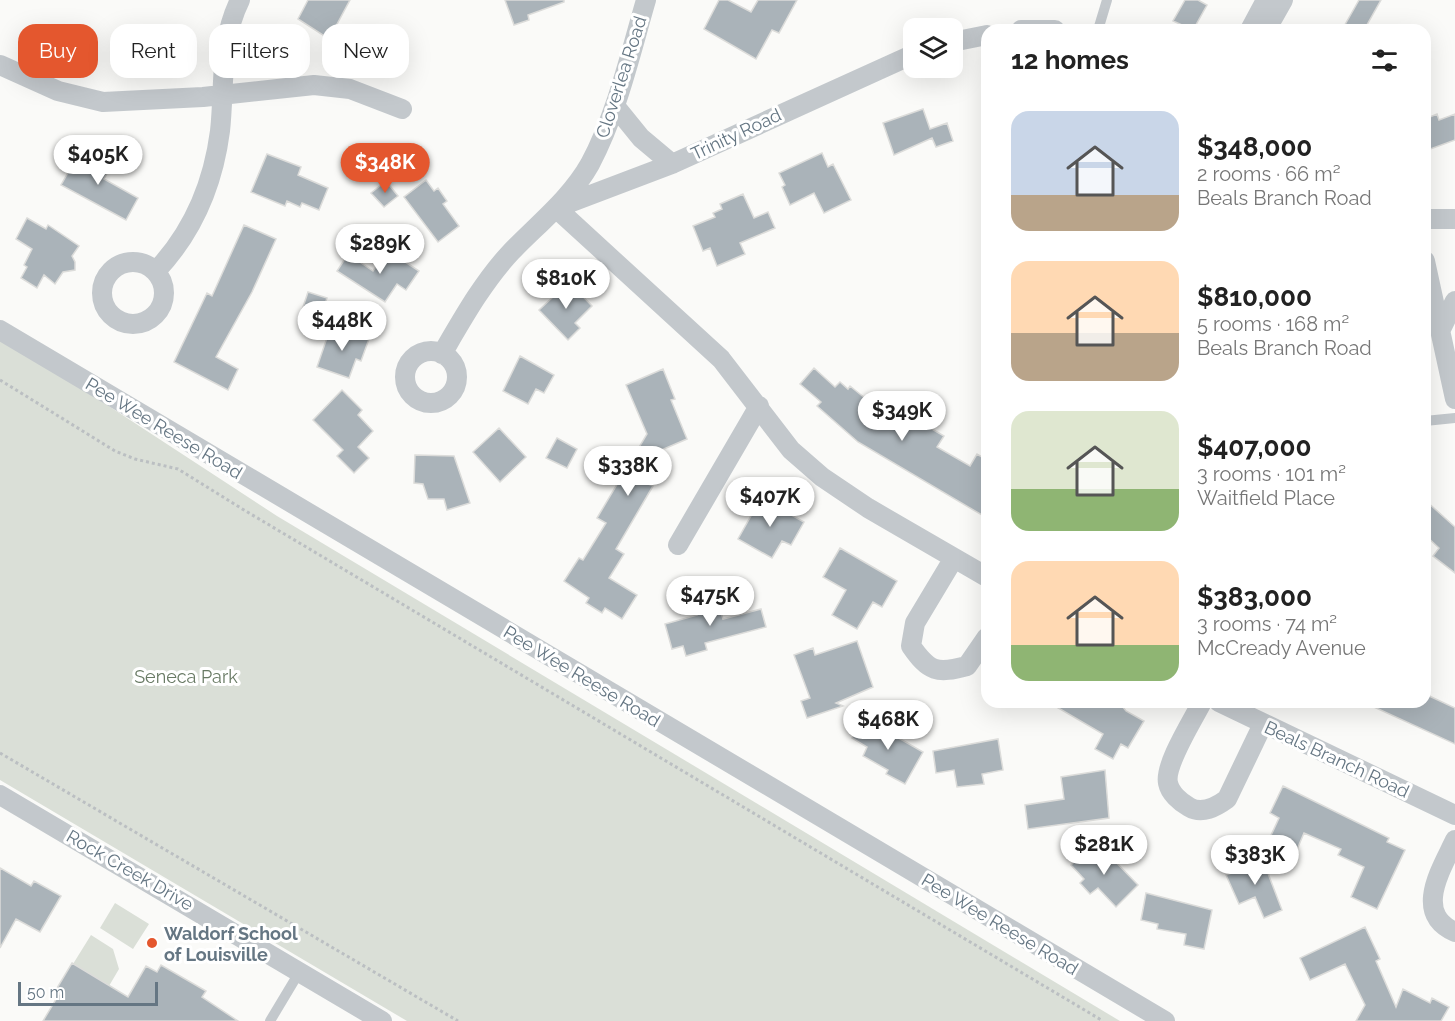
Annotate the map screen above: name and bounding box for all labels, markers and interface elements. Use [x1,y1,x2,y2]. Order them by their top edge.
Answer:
street label: Cloverlea Road [591,13,651,141]
map controls [903,18,963,78]
button: layers [903,18,963,78]
chip: Buy [18,24,98,78]
chip: Rent [110,24,197,78]
chip: Filters [209,24,310,78]
chip: New [322,24,409,78]
icon: filters [1368,44,1401,77]
text: 12 homes [1011,45,1129,75]
street label: Trinity Road [688,104,784,164]
text: $348,000 [1197,132,1312,162]
pin: $405K [56,135,140,186]
icon: home [1059,135,1131,207]
text: $405K [68,142,128,166]
pin: $348K [343,143,427,194]
text: $348K [355,150,415,174]
text: 2 rooms · 66 m² [1197,162,1340,186]
text: Beals Branch Road [1197,186,1372,210]
pin: $289K [338,224,422,275]
text: $289K [349,231,411,255]
pin: $810K [524,259,608,310]
text: $810K [536,266,596,290]
text: $810,000 [1197,282,1312,312]
icon: home [1059,285,1131,357]
pin: $448K [300,301,384,352]
text: $448K [312,308,372,332]
text: 5 rooms · 168 m² [1197,312,1349,336]
text: Beals Branch Road [1197,336,1372,360]
street label: Pee Wee Reese Road [82,373,246,483]
pin: $349K [860,391,944,442]
text: $349K [872,398,932,422]
text: $407,000 [1197,432,1311,462]
icon: home [1059,435,1131,507]
pin: $338K [586,446,670,497]
text: $338K [598,453,658,477]
text: 3 rooms · 101 m² [1197,462,1346,486]
pin: $407K [728,477,812,528]
text: $407K [740,484,800,508]
text: Waitfield Place [1197,486,1335,510]
pin: $475K [668,576,752,627]
text: $383,000 [1197,582,1312,612]
text: $475K [680,583,740,607]
icon: home [1059,585,1131,657]
text: 3 rooms · 74 m² [1197,612,1337,636]
street label: Pee Wee Reese Road [500,621,664,731]
text: McCready Avenue [1197,636,1366,660]
park label: Seneca Park [134,666,238,687]
pin: $468K [846,700,930,751]
text: $468K [857,707,919,731]
street label: Beals Branch Road [1261,716,1413,802]
street label: Rock Creek Drive [63,825,197,915]
pin: $281K [1062,825,1146,876]
text: $281K [1074,832,1134,856]
pin: $383K [1213,835,1297,886]
text: $383K [1225,842,1285,866]
street label: Pee Wee Reese Road [918,869,1082,979]
place label: Waldorf School of Louisville [164,923,298,965]
marker: Waldorf School of Louisville [145,936,159,950]
scale bar [18,979,158,1006]
text: 50 m [27,983,64,1002]

